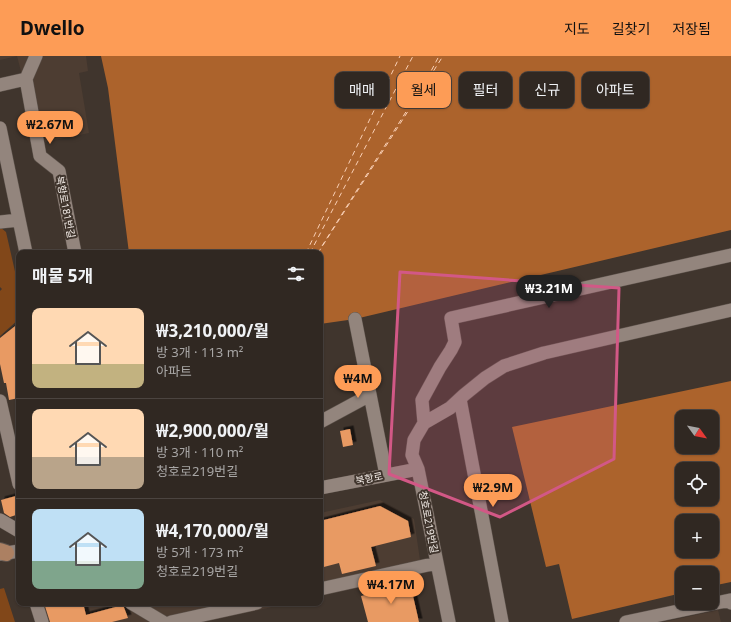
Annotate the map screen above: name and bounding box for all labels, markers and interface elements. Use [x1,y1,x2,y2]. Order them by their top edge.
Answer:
text: Dwello [20,15,85,41]
text: 지도 [564,19,590,38]
text: 길찾기 [612,19,650,38]
text: 저장됨 [672,19,711,38]
chip: 매매 [335,72,389,108]
chip: 월세 [397,72,451,108]
chip: 필터 [459,72,512,108]
chip: 신규 [520,72,574,108]
chip: 아파트 [582,72,649,108]
pin: ₩2.67M [17,111,83,145]
text: ₩2.67M [26,115,74,133]
street label: 북항로181번길 [53,175,79,239]
icon: filters [285,263,307,285]
text: 매물 5개 [32,264,93,287]
pin: ₩3.21M [516,275,582,309]
text: ₩3.21M [525,279,573,297]
text: ₩3,210,000/월 [156,319,269,342]
icon: home [64,324,112,372]
text: 방 3개 · 113 m² [156,343,243,361]
text: 아파트 [156,362,192,380]
pin: ₩4M [339,365,377,399]
text: ₩4M [343,369,373,387]
north arrow [675,410,719,454]
map controls [675,410,719,610]
text: ₩2,900,000/월 [156,419,269,442]
icon: home [64,425,112,473]
text: 방 3개 · 110 m² [156,443,243,461]
text: 청호로219번길 [156,462,238,480]
button: locate [675,462,719,506]
street label: 북항로 [354,468,384,488]
pin: ₩2.9M [465,474,521,508]
text: ₩2.9M [473,478,513,496]
street label: 청호로219번길 [416,490,442,554]
button: + [675,514,719,558]
text: ₩4,170,000/월 [156,519,269,542]
icon: home [64,525,112,573]
text: 방 5개 · 173 m² [156,543,243,561]
text: 청호로219번길 [156,562,238,580]
button: − [675,566,719,610]
pin: ₩4.17M [358,571,424,605]
text: ₩4.17M [367,575,415,593]

